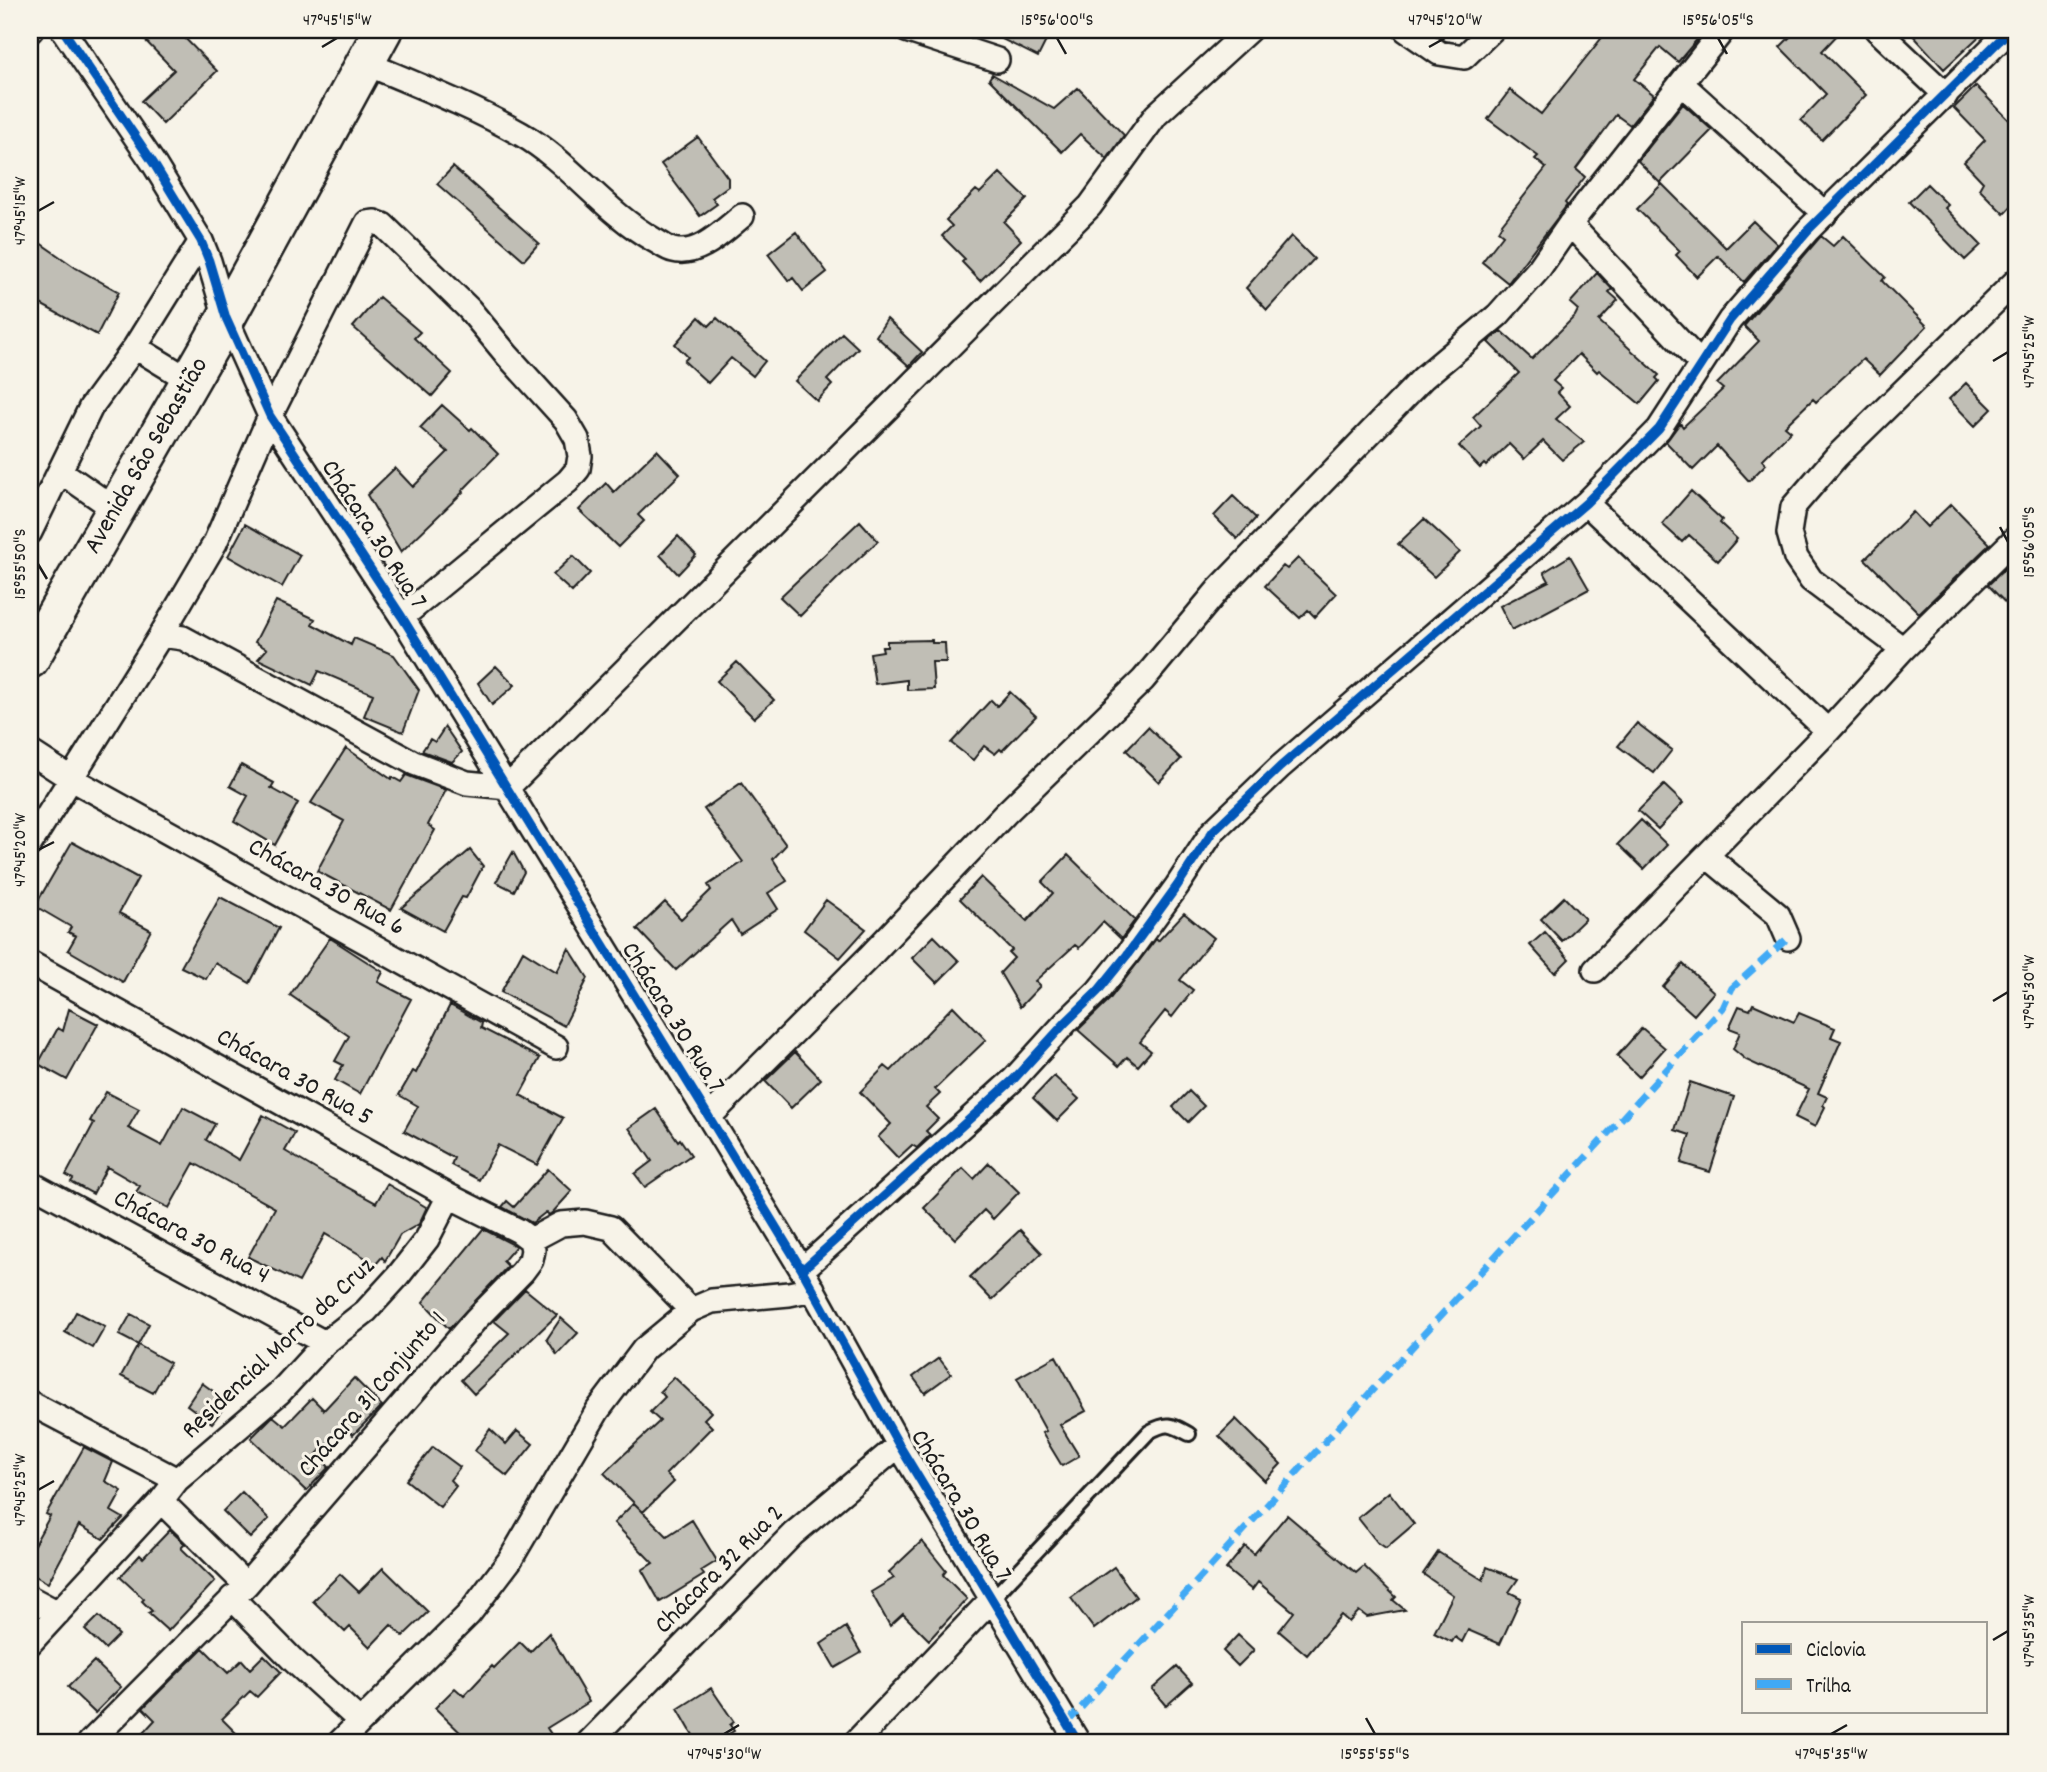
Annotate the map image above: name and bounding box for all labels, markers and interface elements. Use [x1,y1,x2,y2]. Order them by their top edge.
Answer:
text: 47°45'15"W [303,9,372,34]
text: 15°56'00"S [1021,9,1093,34]
text: 47°45'20"W [1408,9,1483,34]
text: 15°56'05"S [1682,9,1754,34]
text: 47°45'15"W [9,176,34,245]
text: 47°45'25"W [2018,315,2043,388]
street label: Avenida São Sebastião [76,351,218,561]
street label: Chácara 30 Rua 7 [311,453,435,617]
text: 15°56'05"S [2018,506,2043,578]
text: 15°55'50"S [9,529,34,599]
text: 47°45'20"W [9,812,34,887]
street label: Chácara 30 Rua 6 [241,829,411,947]
street label: Chácara 30 Rua 7 [611,935,733,1101]
text: 47°45'30"W [2018,954,2043,1029]
street label: Chácara 30 Rua 5 [209,1020,379,1136]
street label: Chácara 30 Rua 4 [106,1181,276,1295]
street label: Residencial Morro da Cruz [174,1249,384,1449]
street label: Chácara 31 Conjunto 1 [290,1303,456,1487]
street label: Chácara 30 Rua 7 [900,1423,1020,1589]
text: 47°45'25"W [9,1453,34,1526]
street label: Chácara 32 Rua 2 [647,1497,793,1643]
text: 47°45'35"W [2018,1594,2043,1667]
legend [1742,1622,1988,1712]
text: Ciclovia [1806,1637,1867,1667]
text: Trilha [1806,1673,1852,1703]
text: 47°45'30"W [687,1743,762,1768]
text: 15°55'55"S [1340,1743,1410,1768]
text: 47°45'35"W [1795,1743,1868,1768]

